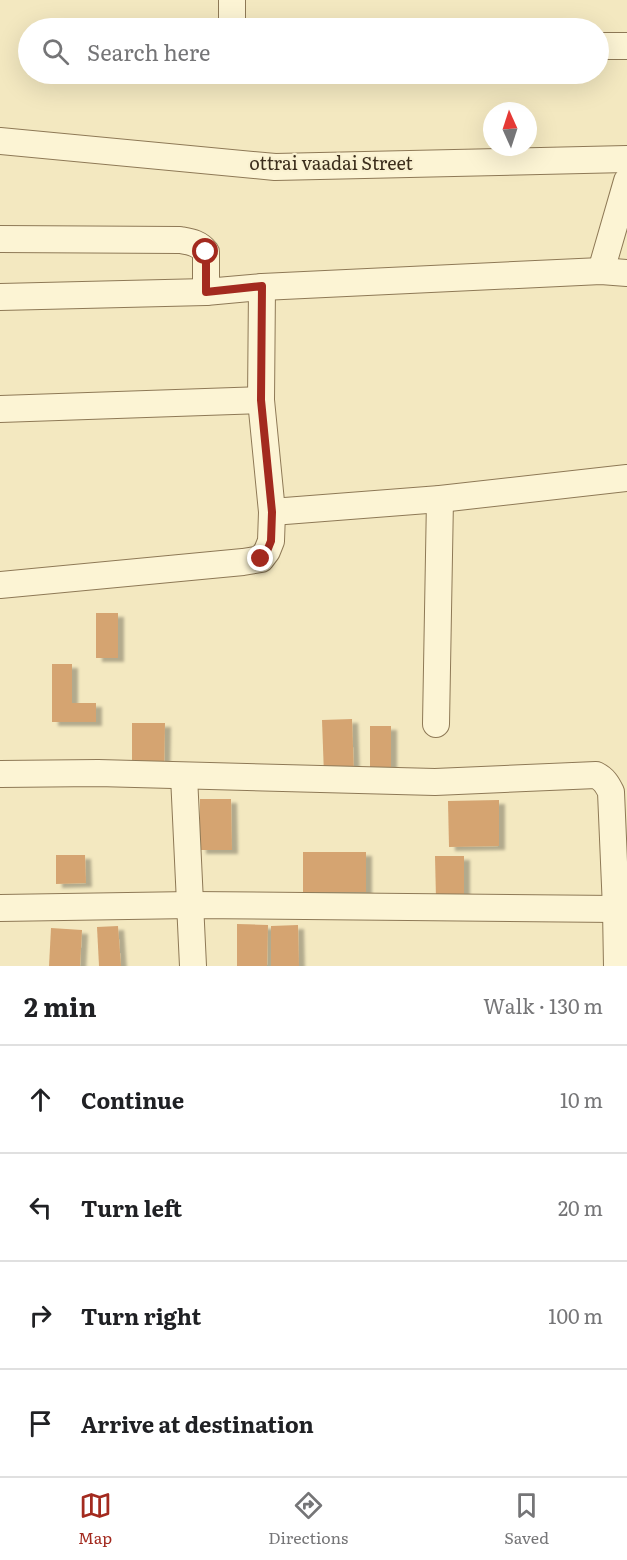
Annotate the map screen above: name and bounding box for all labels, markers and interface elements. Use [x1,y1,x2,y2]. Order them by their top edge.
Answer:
search box [18,18,609,84]
icon: search [39,35,72,68]
text: Search here [87,35,210,68]
north arrow [483,102,537,156]
street label: ottrai vaadai Street [249,149,414,176]
route start [192,238,218,264]
route end [247,545,273,571]
text: 2 min [24,986,97,1025]
text: Walk · 130 m [483,990,603,1020]
icon: ahead [24,1083,57,1116]
text: Continue [81,1083,184,1116]
text: 10 m [560,1084,603,1114]
icon: left [24,1191,57,1224]
text: Turn left [81,1191,182,1224]
text: 20 m [558,1192,603,1222]
icon: right [24,1299,57,1332]
text: Turn right [81,1299,201,1332]
text: 100 m [548,1300,603,1330]
icon: arrive [24,1407,57,1440]
text: Arrive at destination [81,1407,314,1440]
tab: Map [78,1489,112,1549]
tab: Directions [268,1489,348,1549]
tab: Saved [504,1489,549,1549]

